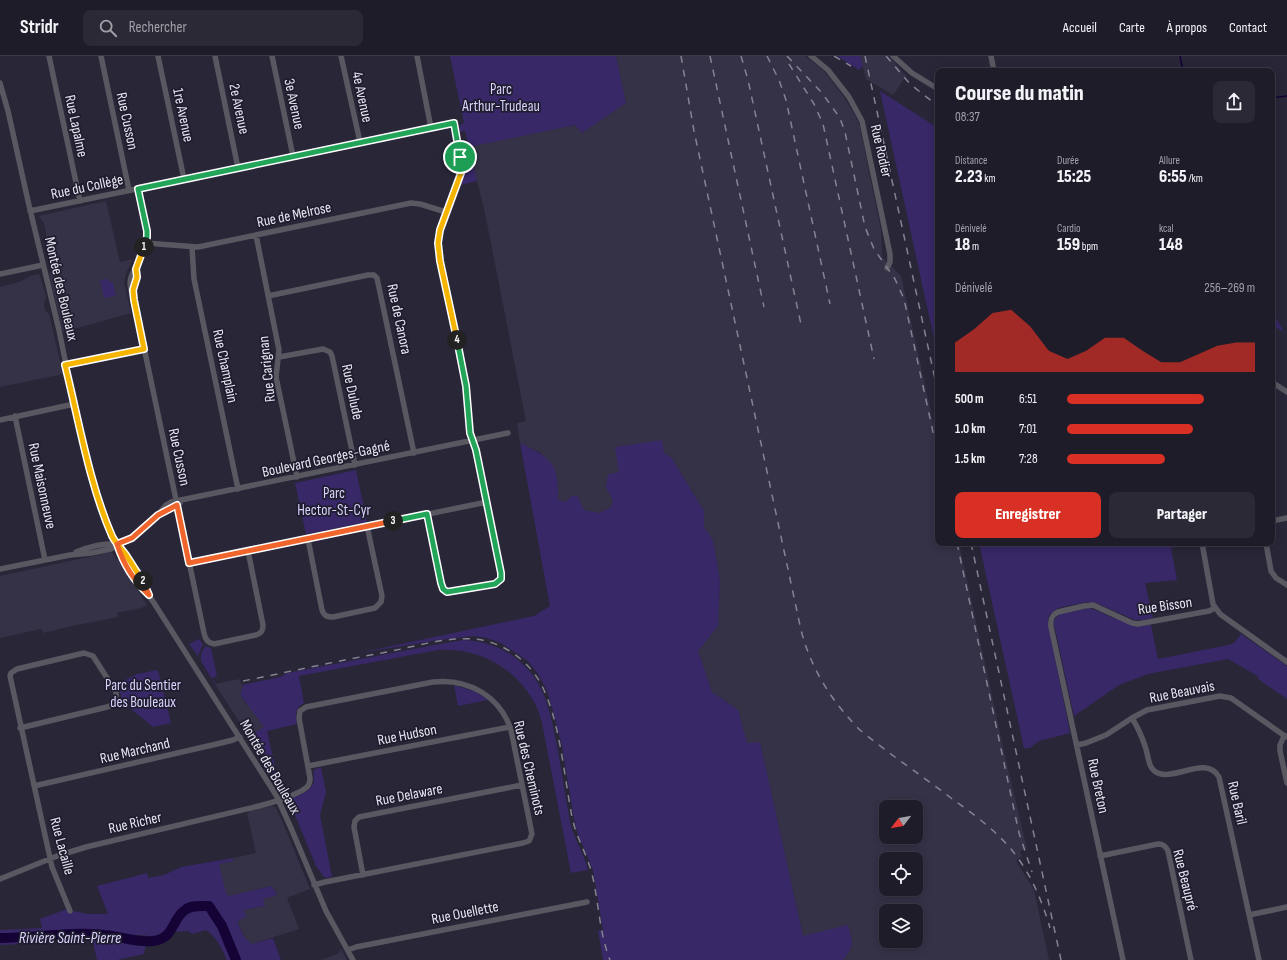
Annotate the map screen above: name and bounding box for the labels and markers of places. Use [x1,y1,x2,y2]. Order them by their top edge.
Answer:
pin [443,140,477,174]
pin: 1 [134,237,154,257]
pin: 4 [447,330,467,350]
pin: 3 [383,511,403,531]
pin: 2 [133,571,153,591]

